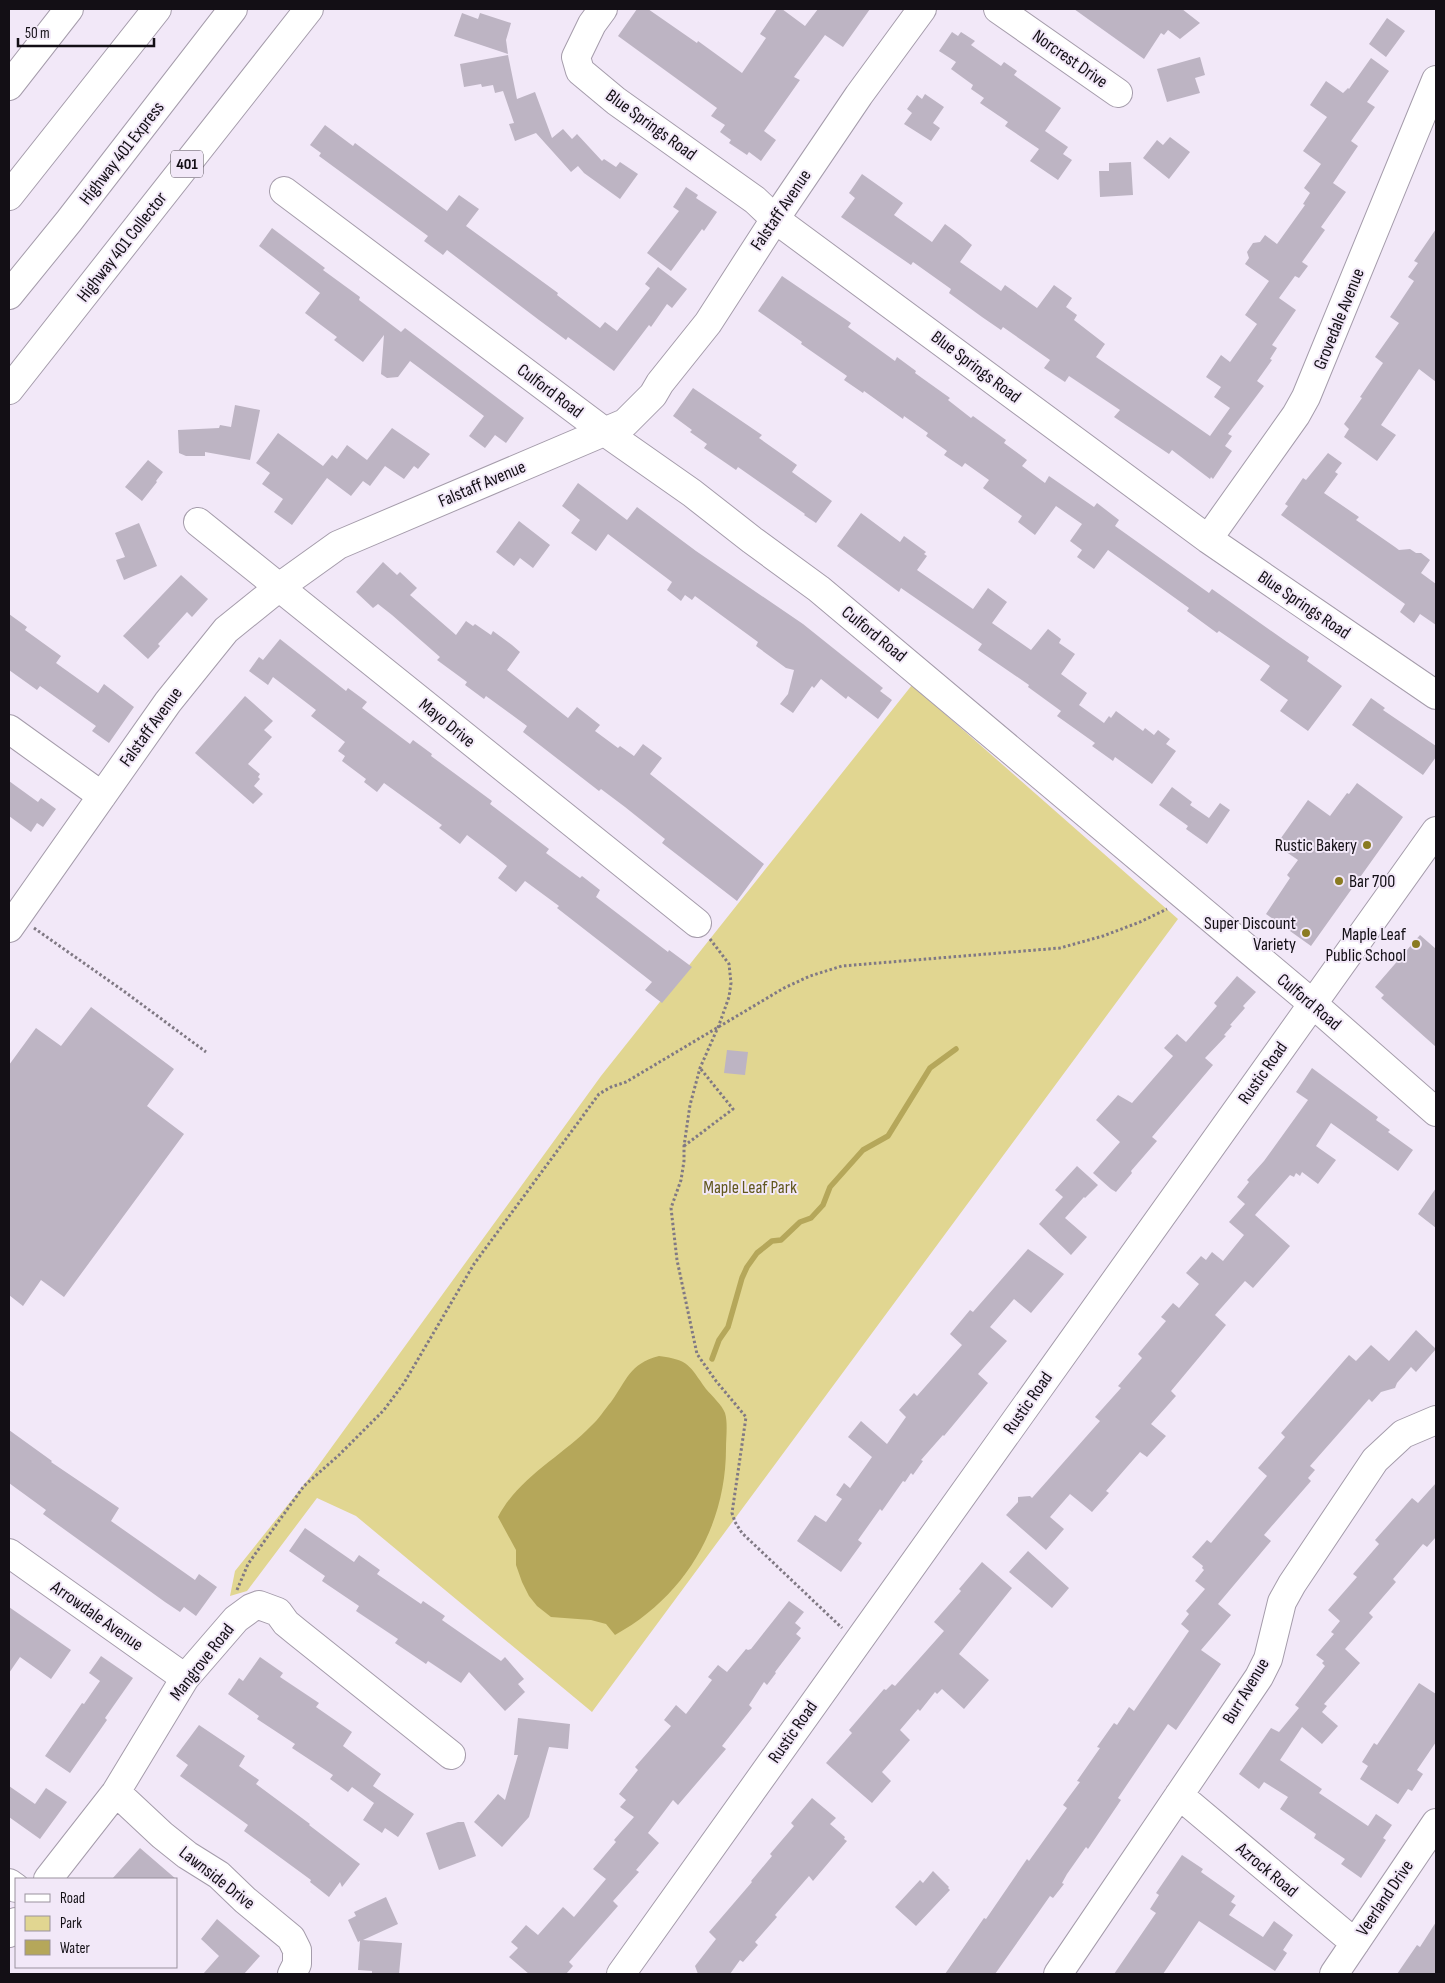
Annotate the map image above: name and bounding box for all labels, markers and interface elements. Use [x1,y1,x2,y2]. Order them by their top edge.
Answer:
scale bar [18,15,154,47]
text: 50 m [25,24,50,43]
street label: Norcrest Drive [1028,25,1112,93]
street label: Blue Springs Road [602,85,700,165]
street label: Highway 401 Express [75,97,169,209]
road number: 401 [171,150,203,178]
street label: Falstaff Avenue [746,166,816,254]
street label: Highway 401 Collector [73,188,171,306]
street label: Grovedale Avenue [1309,265,1369,373]
street label: Blue Springs Road [927,326,1025,408]
street label: Culford Road [513,359,587,423]
street label: Falstaff Avenue [435,456,529,512]
street label: Blue Springs Road [1254,566,1354,644]
street label: Culford Road [837,602,911,666]
street label: Falstaff Avenue [115,683,187,771]
street label: Mayo Drive [415,694,479,752]
place label: Rustic Bakery [1275,835,1357,856]
marker: Rustic Bakery [1361,839,1373,851]
place label: Bar 700 [1349,871,1395,892]
marker: Bar 700 [1333,875,1345,887]
place label: Super Discount Variety [1204,913,1296,955]
place label: Maple Leaf Public School [1325,924,1407,966]
marker: Super Discount Variety [1300,927,1312,939]
marker: Maple Leaf Public School [1410,938,1422,950]
street label: Culford Road [1273,969,1345,1035]
street label: Rustic Road [1234,1038,1292,1108]
park label: Maple Leaf Park [703,1177,797,1198]
street label: Rustic Road [999,1368,1057,1438]
street label: Arrowdale Avenue [46,1576,147,1655]
street label: Mangrove Road [166,1619,238,1705]
street label: Burr Avenue [1218,1654,1274,1728]
street label: Rustic Road [764,1697,822,1767]
street label: Azrock Road [1231,1838,1302,1902]
street label: Lawnside Drive [175,1842,259,1914]
street label: Veerland Drive [1352,1856,1418,1940]
legend [15,1878,178,1968]
text: Road [60,1889,85,1908]
text: Park [60,1914,82,1933]
text: Water [60,1939,91,1958]

